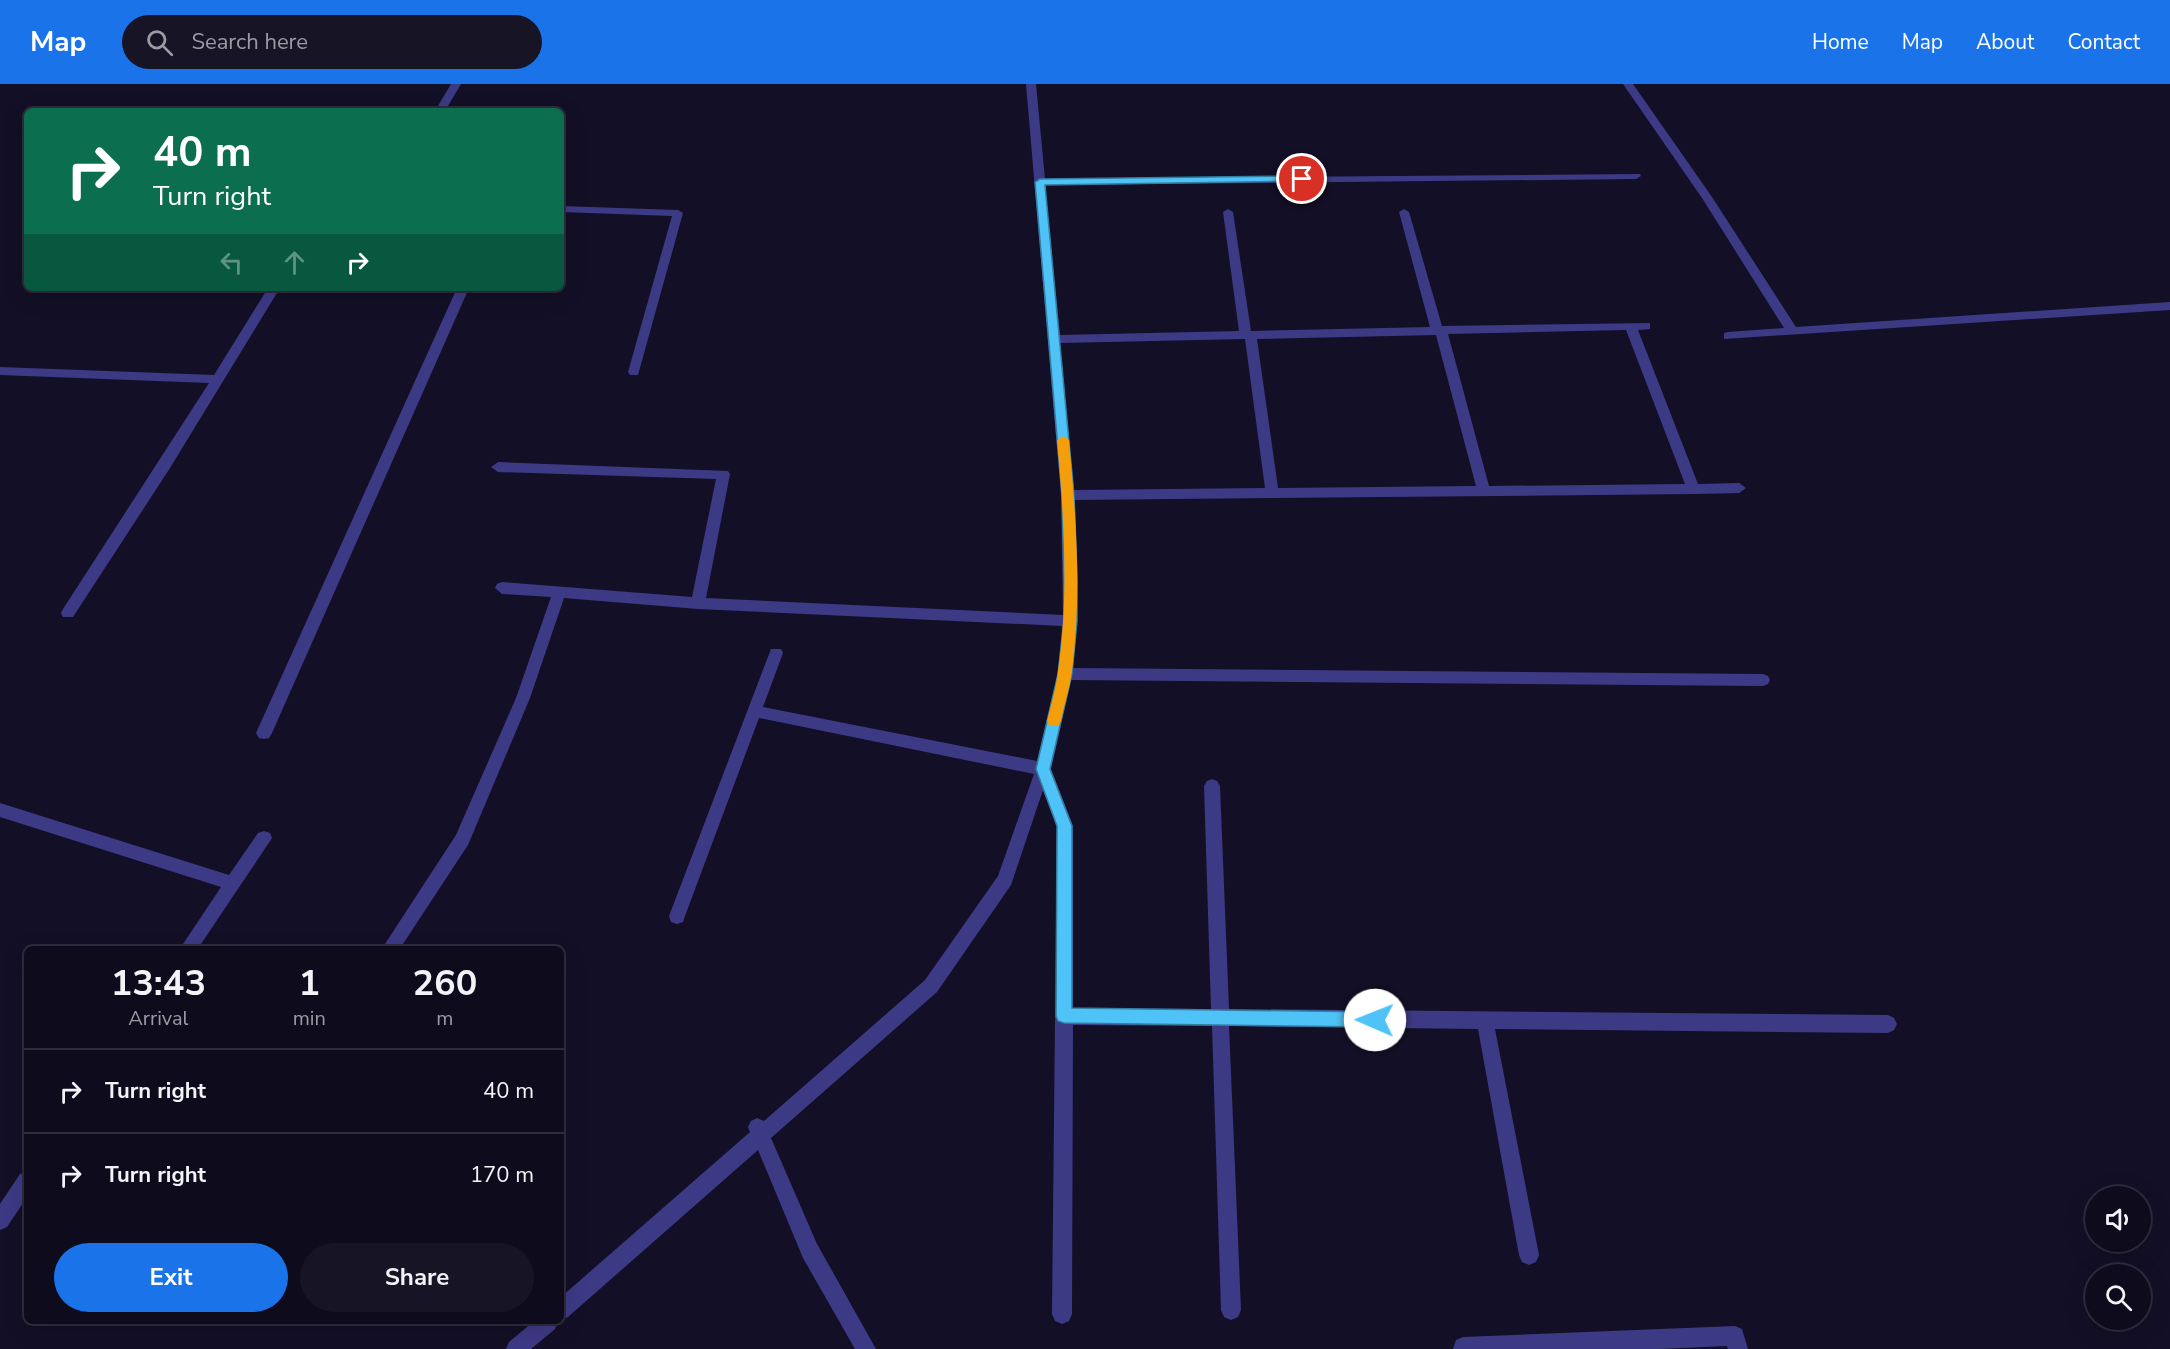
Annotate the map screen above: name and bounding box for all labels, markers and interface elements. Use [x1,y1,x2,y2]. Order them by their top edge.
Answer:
search box [122,15,542,69]
text: Map [30,23,86,61]
icon: search [143,26,176,59]
text: Search here [191,27,308,57]
text: Home [1812,28,1869,56]
text: Map [1902,28,1943,56]
text: About [1976,28,2034,56]
text: Contact [2067,28,2140,56]
text: 40 m [153,124,252,181]
icon: right [54,132,132,210]
pin [1276,153,1327,204]
icon: arrive [1285,162,1318,195]
text: Turn right [153,178,271,215]
icon: left [215,246,248,279]
icon: ahead [278,246,311,279]
icon: right [341,246,374,279]
text: 13:43 [111,959,206,1008]
text: 1 [298,959,320,1008]
text: 260 [412,959,477,1008]
position arrow [1343,988,1407,1052]
text: Arrival [128,1005,188,1032]
text: min [293,1005,326,1032]
text: m [436,1005,453,1032]
icon: right [54,1075,87,1108]
text: Turn right [105,1076,206,1106]
text: 40 m [483,1076,534,1106]
icon: right [54,1159,87,1192]
text: Turn right [105,1160,206,1190]
text: 170 m [470,1160,534,1190]
map controls [2085,1186,2151,1330]
button: sound [2085,1186,2151,1252]
button: Exit [54,1243,288,1312]
button: Share [300,1243,534,1312]
button: search [2085,1264,2151,1330]

